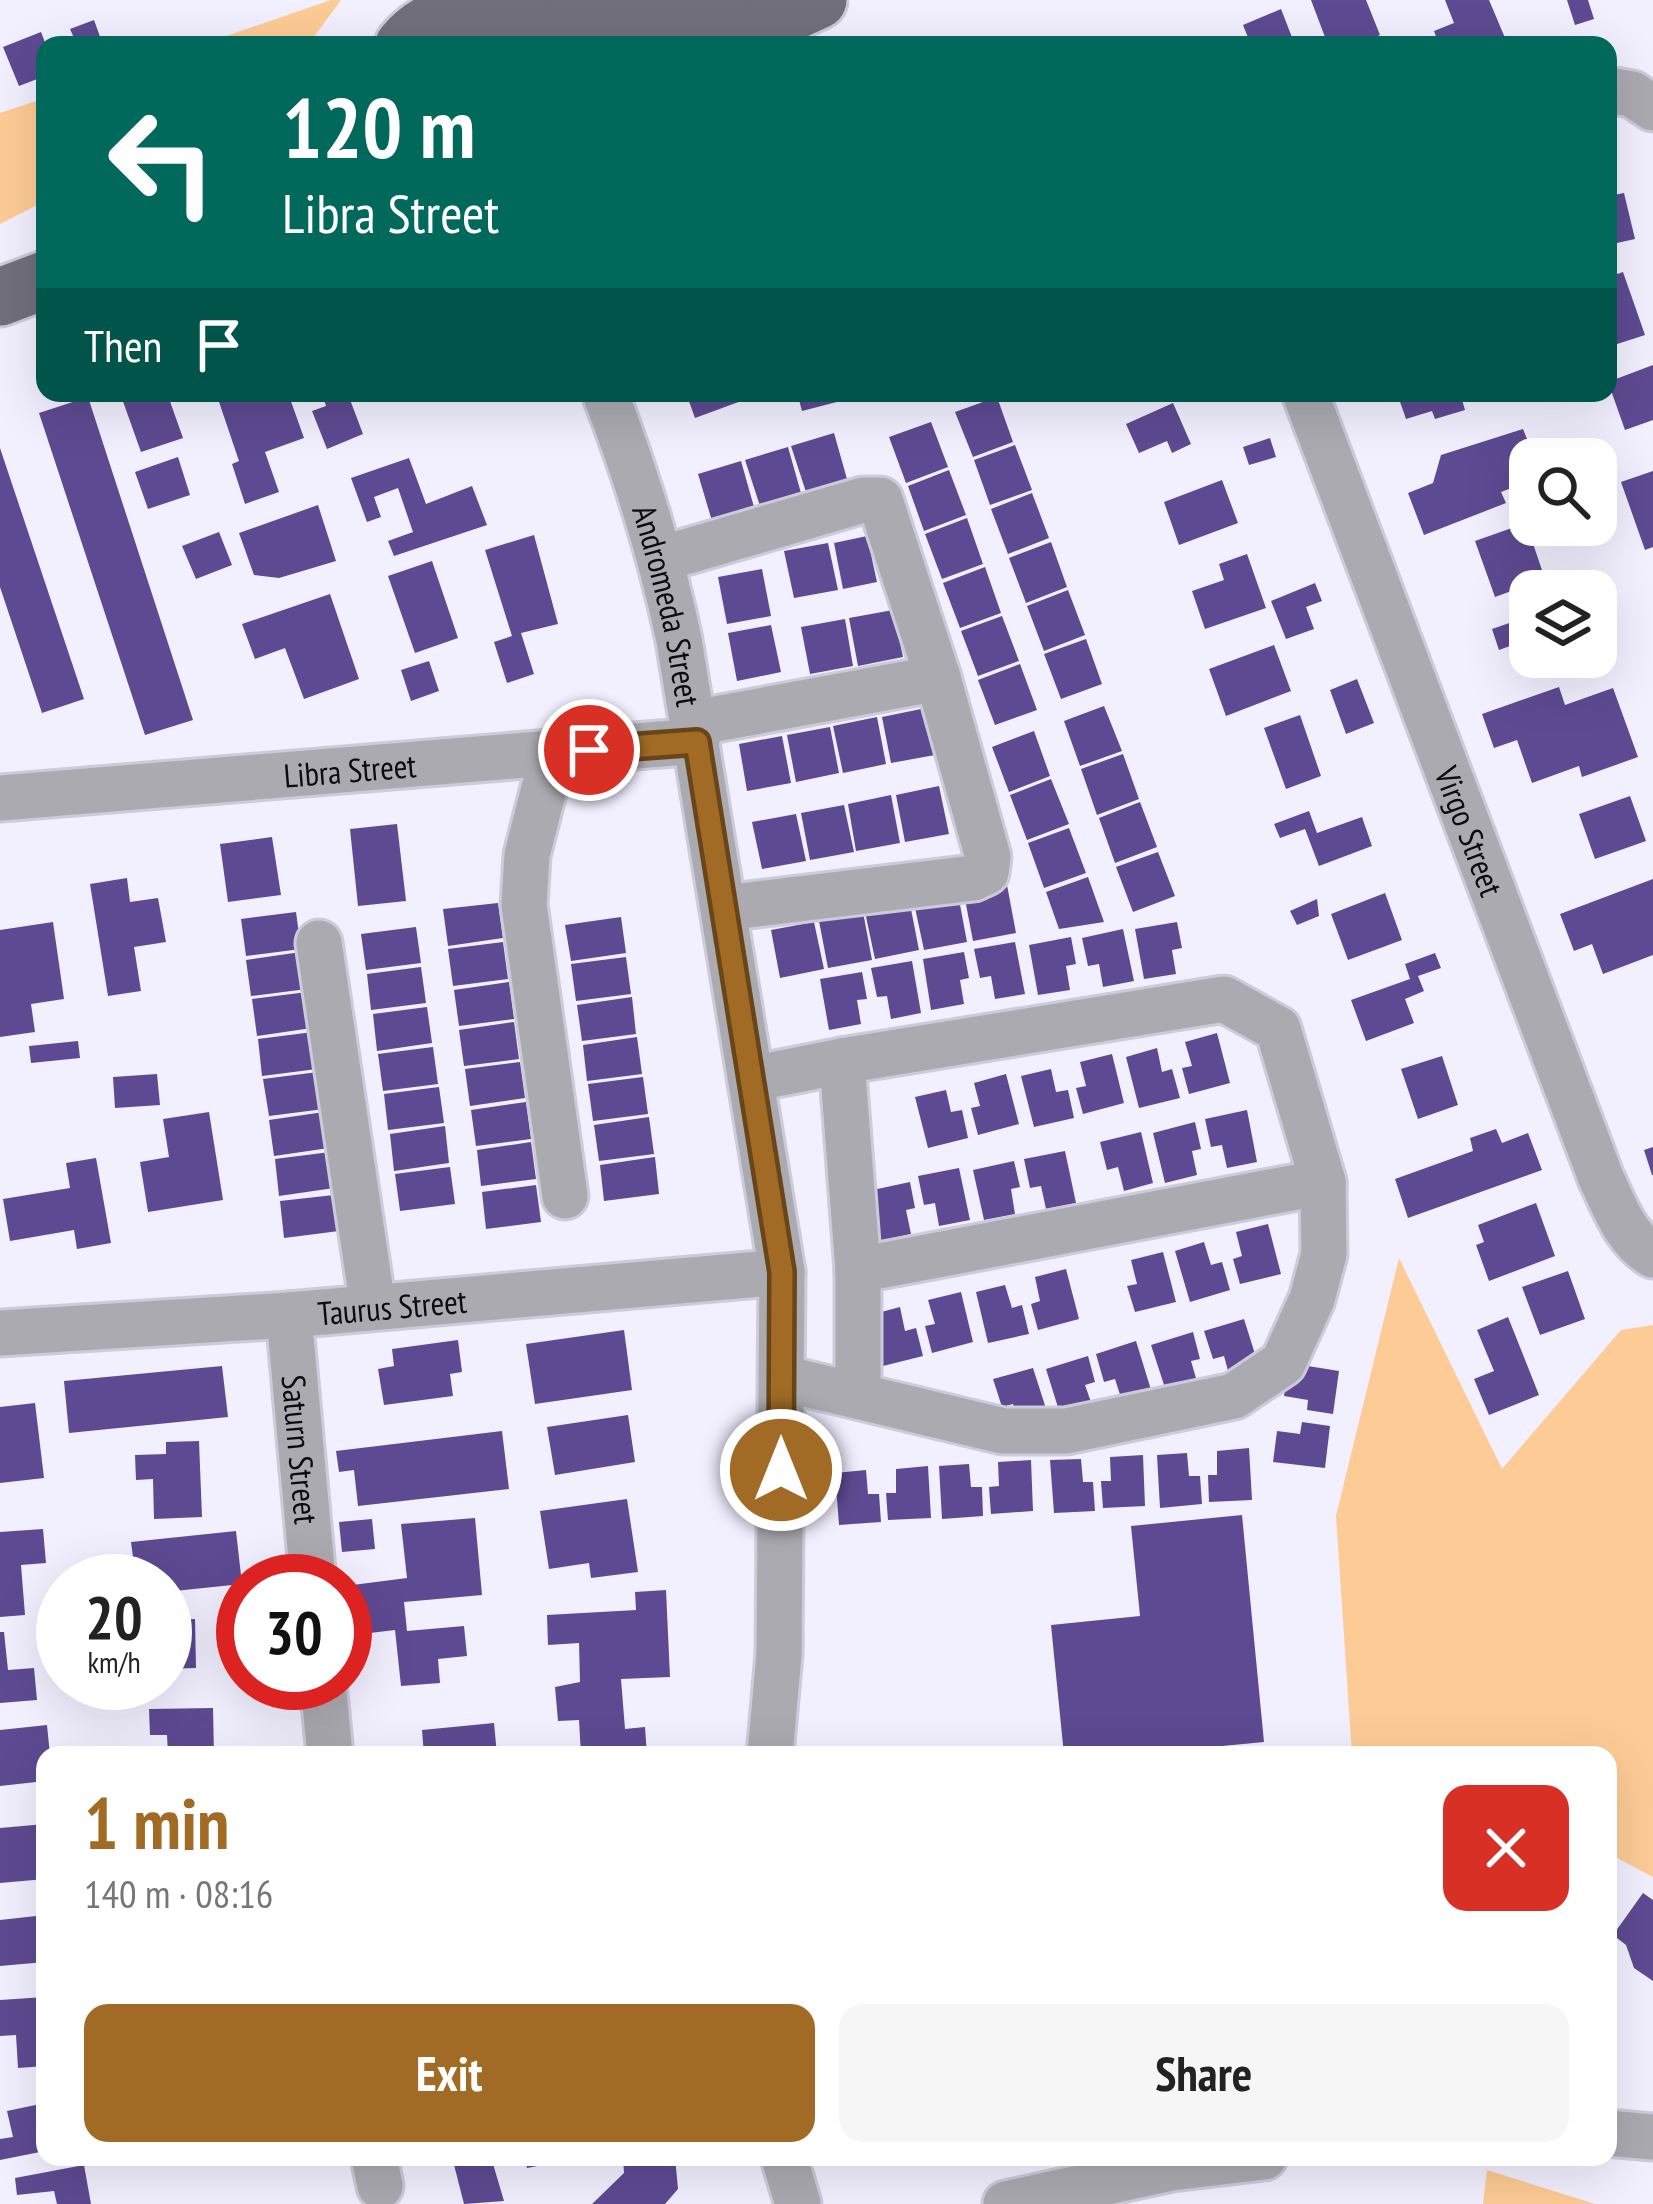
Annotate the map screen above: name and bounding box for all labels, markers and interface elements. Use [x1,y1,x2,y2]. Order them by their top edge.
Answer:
text: 120 m [282,72,475,181]
icon: left [84,84,240,240]
text: Libra Street [282,178,499,248]
icon: arrive [186,312,252,378]
text: Then [84,316,162,374]
map controls [1509,438,1617,678]
button: search [1509,438,1617,546]
street label: Andromeda Street [624,499,711,709]
button: layers [1509,570,1617,678]
pin [538,699,640,801]
icon: arrive [556,717,622,783]
street label: Libra Street [282,743,418,796]
street label: Virgo Street [1426,759,1514,902]
street label: Taurus Street [316,1278,468,1334]
street label: Saturn Street [273,1373,329,1526]
position arrow [718,1407,844,1533]
speed limit sign: 30 [216,1554,372,1710]
text: 20 [85,1578,143,1656]
text: km/h [87,1642,141,1681]
text: 1 min [84,1776,229,1869]
button: close [1443,1785,1569,1911]
text: 140 m · 08:16 [84,1868,273,1919]
button: Exit [84,2004,815,2142]
button: Share [839,2004,1569,2142]

